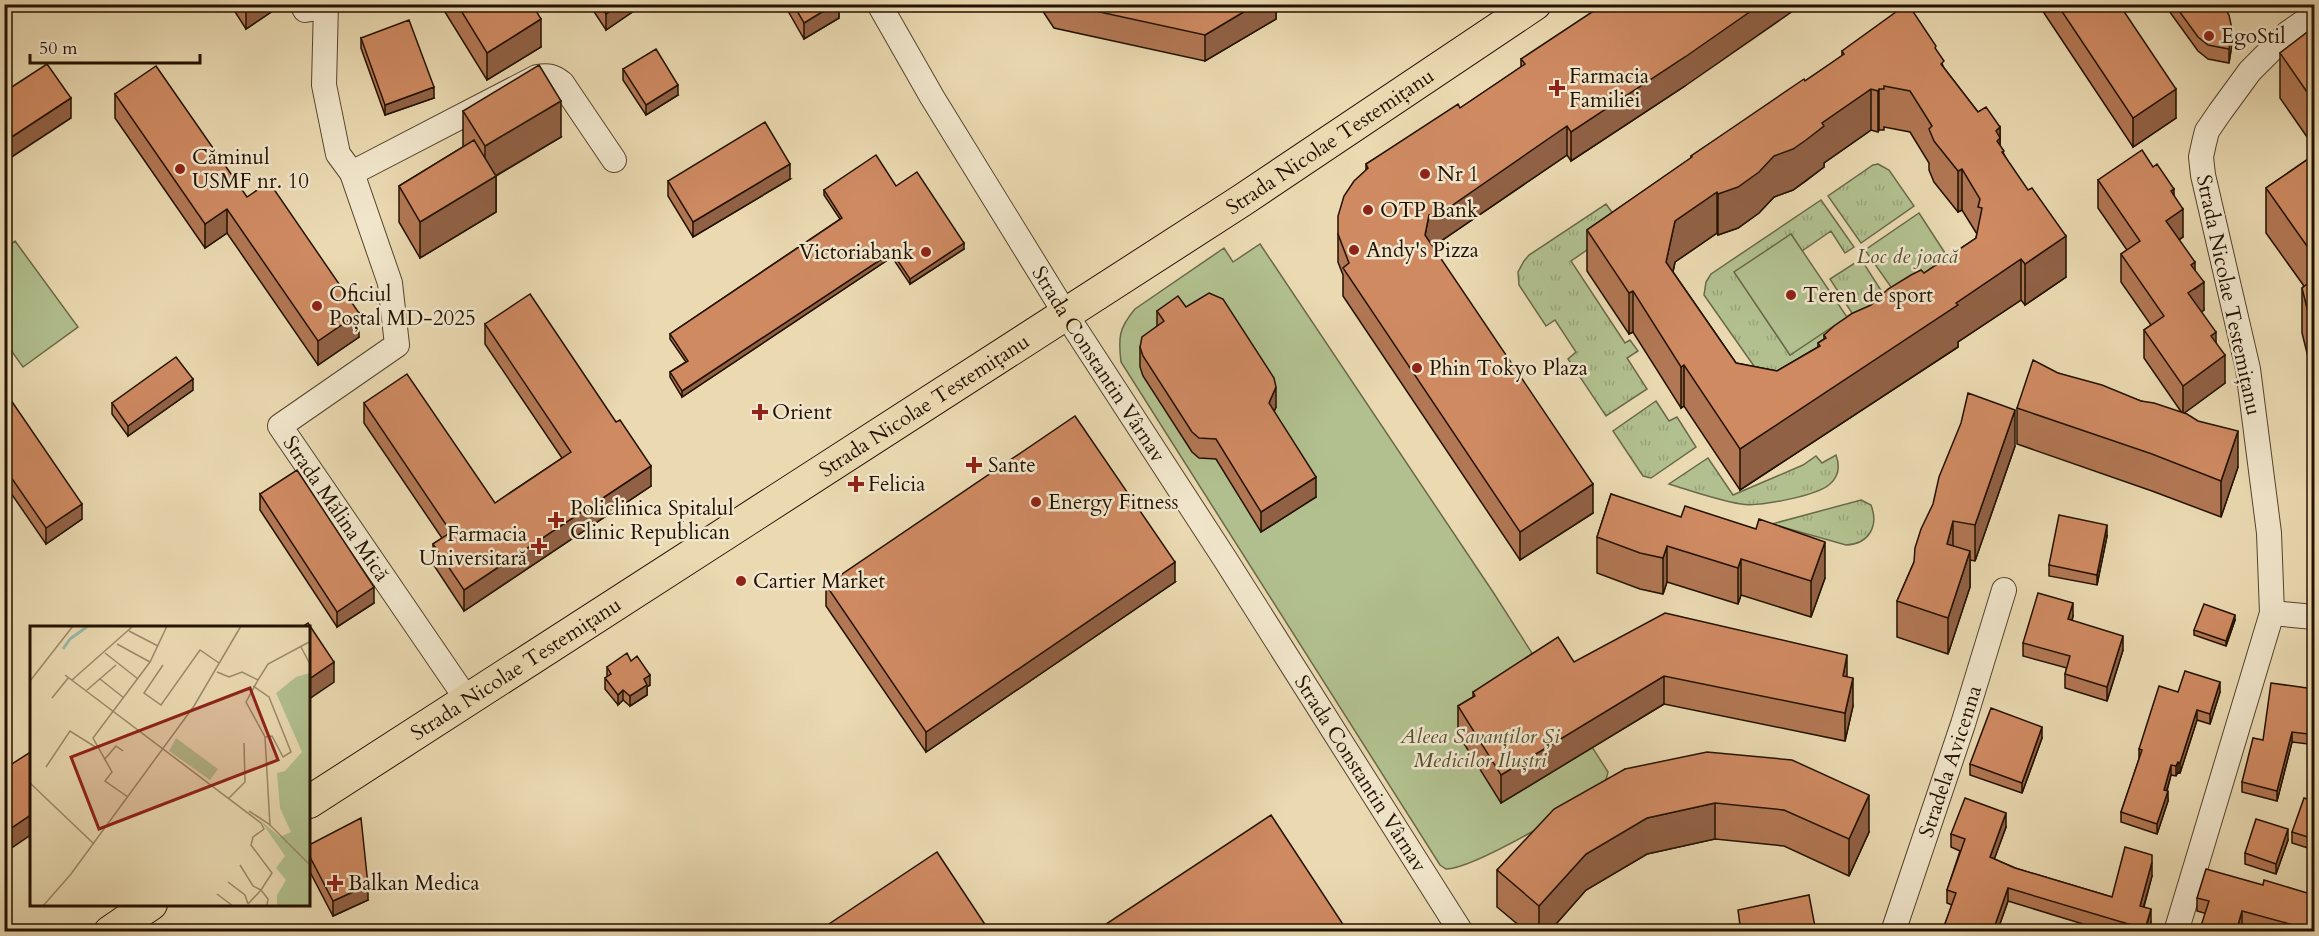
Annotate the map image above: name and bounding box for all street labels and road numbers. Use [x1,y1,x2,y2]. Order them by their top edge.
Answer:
street label: Strada Nicolae Testemițanu [1220,62,1440,222]
street label: Strada Nicolae Testemițanu [2189,172,2268,418]
street label: Strada Constantin Vârnav [1025,261,1172,468]
street label: Strada Nicolae Testemițanu [814,327,1035,484]
street label: Strada Mălina Mică [276,430,396,587]
street label: Strada Nicolae Testemițanu [405,590,627,748]
street label: Strada Constantin Vârnav [1287,670,1434,878]
street label: Stradela Avicenna [1912,682,1989,841]

